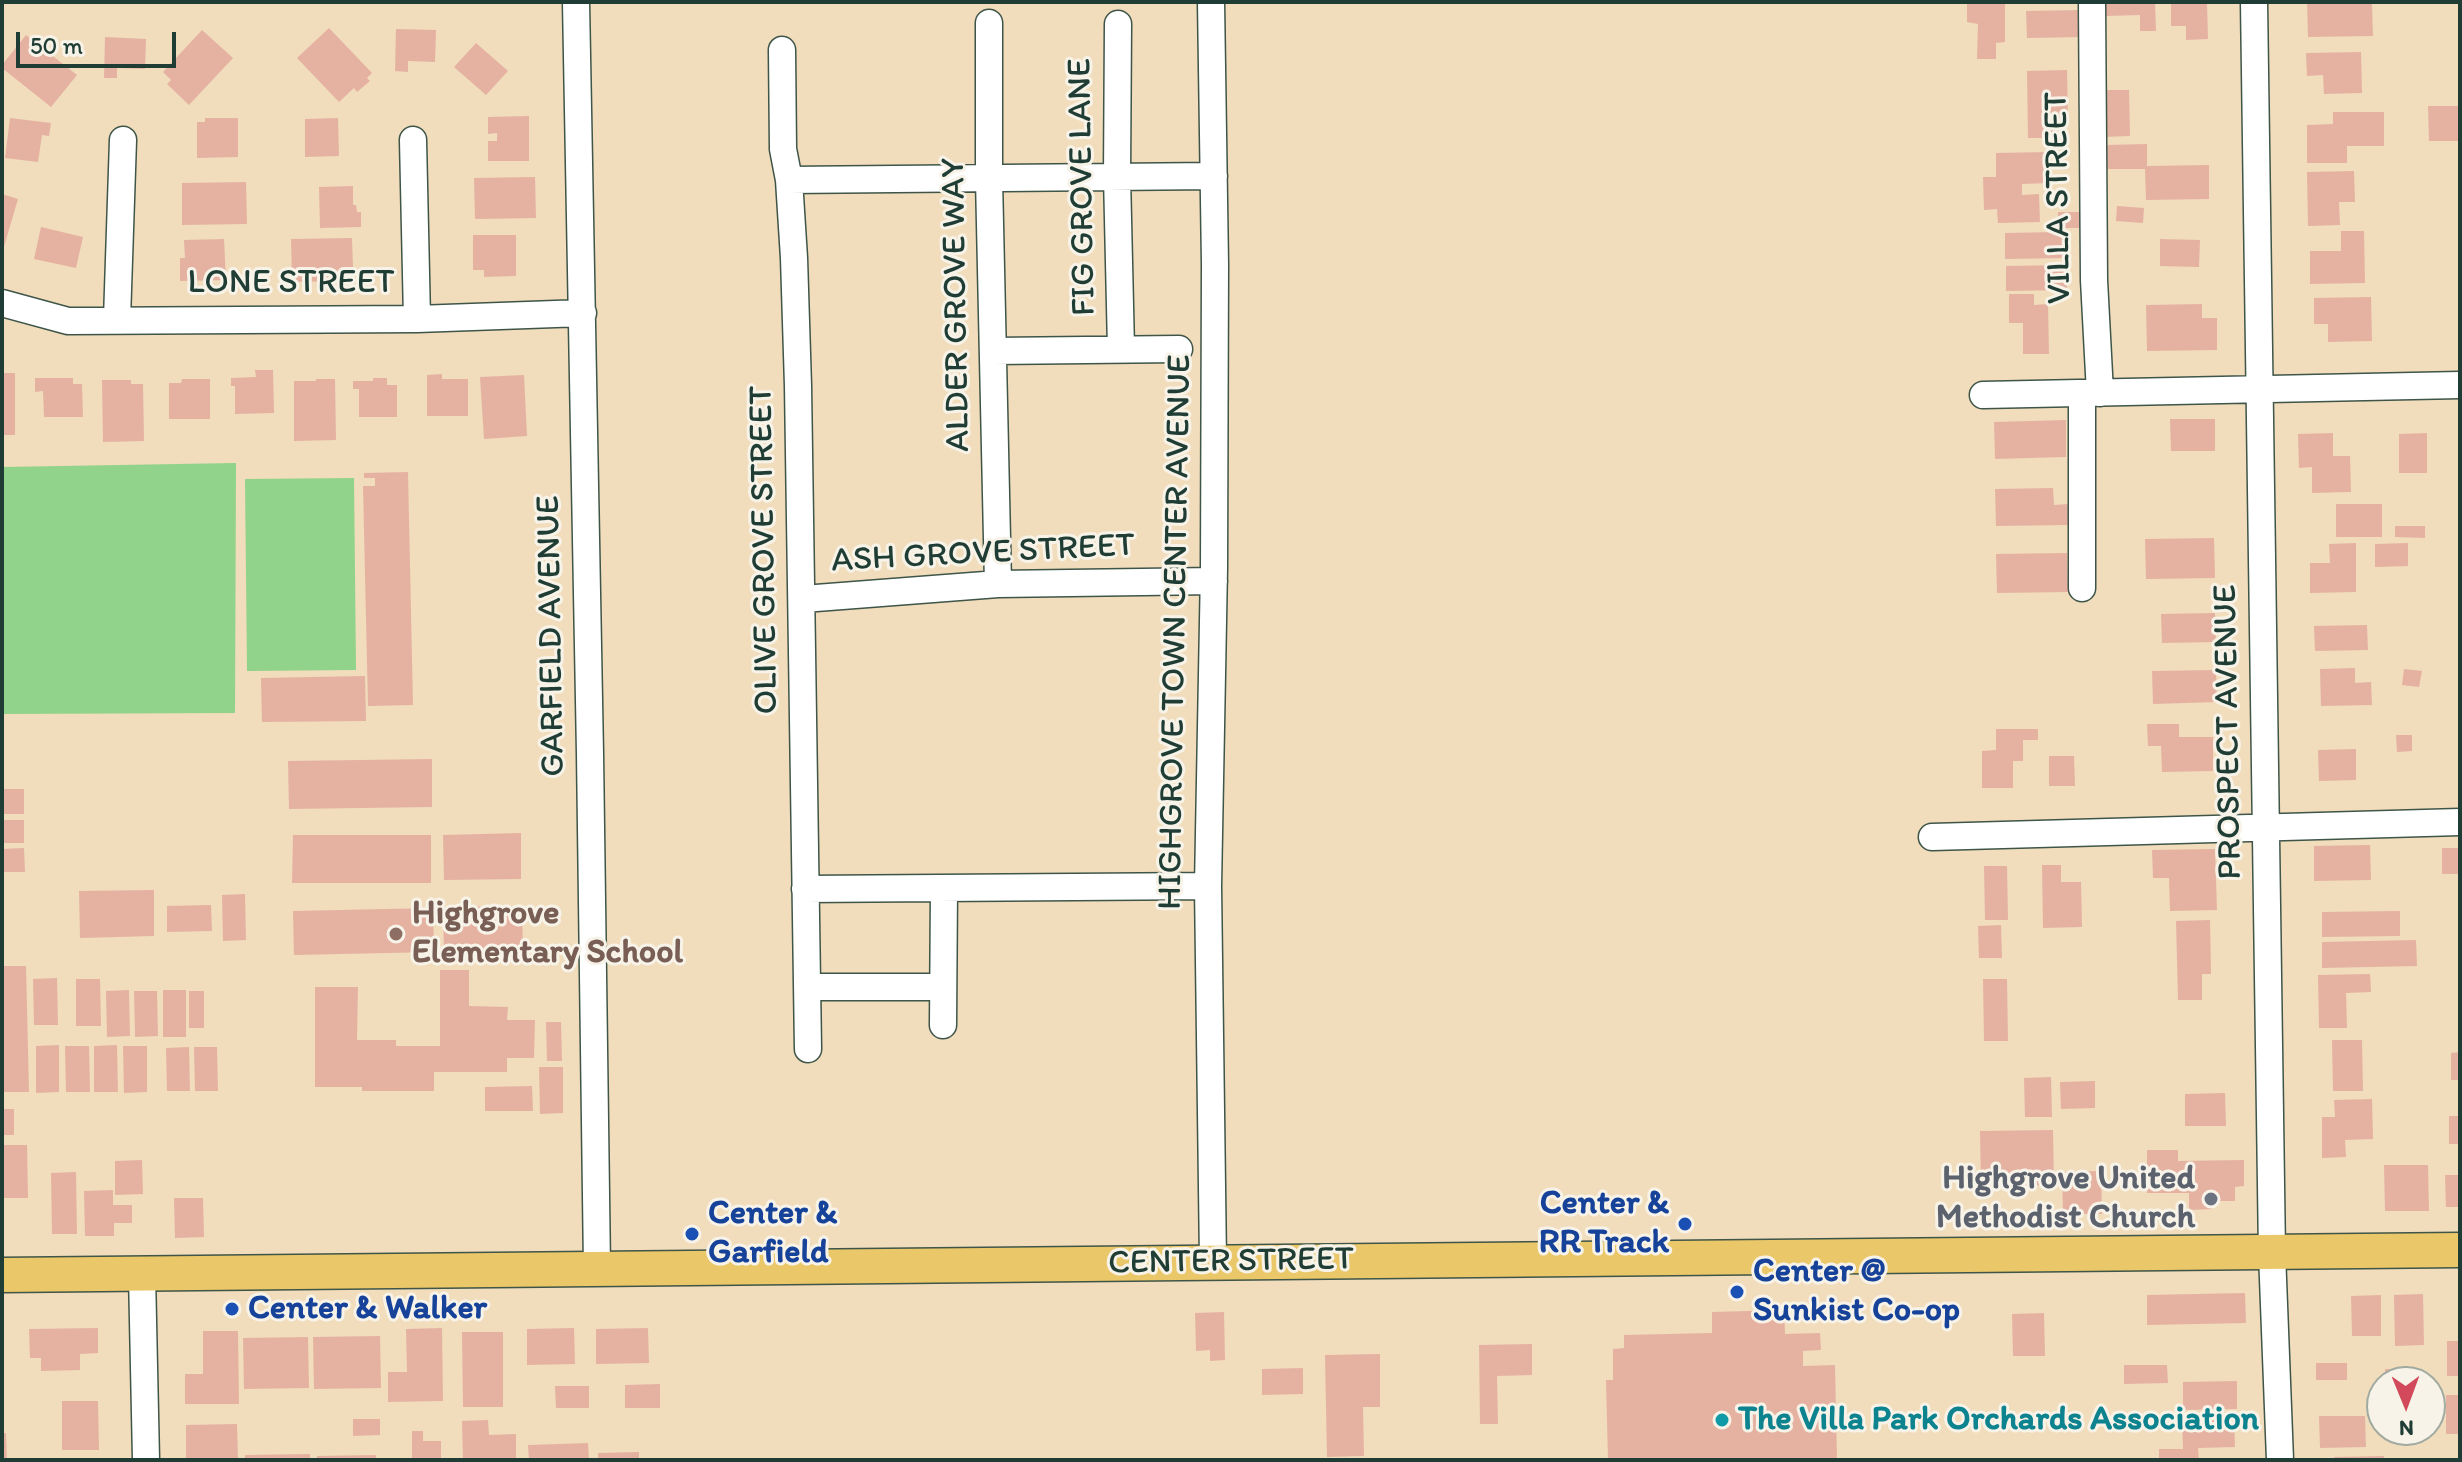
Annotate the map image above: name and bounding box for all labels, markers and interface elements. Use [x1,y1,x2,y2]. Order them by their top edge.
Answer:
scale bar [20,16,180,66]
text: 50 m [30,31,83,60]
street label: FIG GROVE LANE [1060,58,1106,316]
street label: VILLA STREET [2037,91,2081,305]
street label: ALDER GROVE WAY [934,158,980,452]
street label: LONE STREET [188,263,394,303]
street label: HIGHGROVE TOWN CENTER AVENUE [1151,354,1201,910]
street label: OLIVE GROVE STREET [742,385,788,715]
street label: GARFIELD AVENUE [529,495,575,777]
street label: ASH GROVE STREET [830,526,1136,582]
street label: PROSPECT AVENUE [2206,584,2252,880]
place label: Highgrove Elementary School [412,894,683,974]
marker: Highgrove Elementary School [387,925,405,943]
place label: Highgrove United Methodist Church [1936,1159,2195,1238]
place label: Center & RR Track [1539,1184,1669,1264]
marker: Highgrove United Methodist Church [2202,1190,2220,1208]
place label: Center & Garfield [708,1194,837,1274]
marker: Center & RR Track [1676,1215,1694,1233]
marker: Center & Garfield [683,1225,701,1243]
street label: CENTER STREET [1108,1239,1354,1285]
place label: Center @ Sunkist Co-op [1753,1252,1960,1332]
marker: Center @ Sunkist Co-op [1728,1283,1746,1301]
place label: Center & Walker [248,1289,487,1329]
marker: Center & Walker [223,1300,241,1318]
north arrow [2366,1366,2446,1446]
place label: The Villa Park Orchards Association [1738,1400,2259,1440]
marker: The Villa Park Orchards Association [1713,1411,1731,1429]
text: N [2399,1415,2414,1442]

